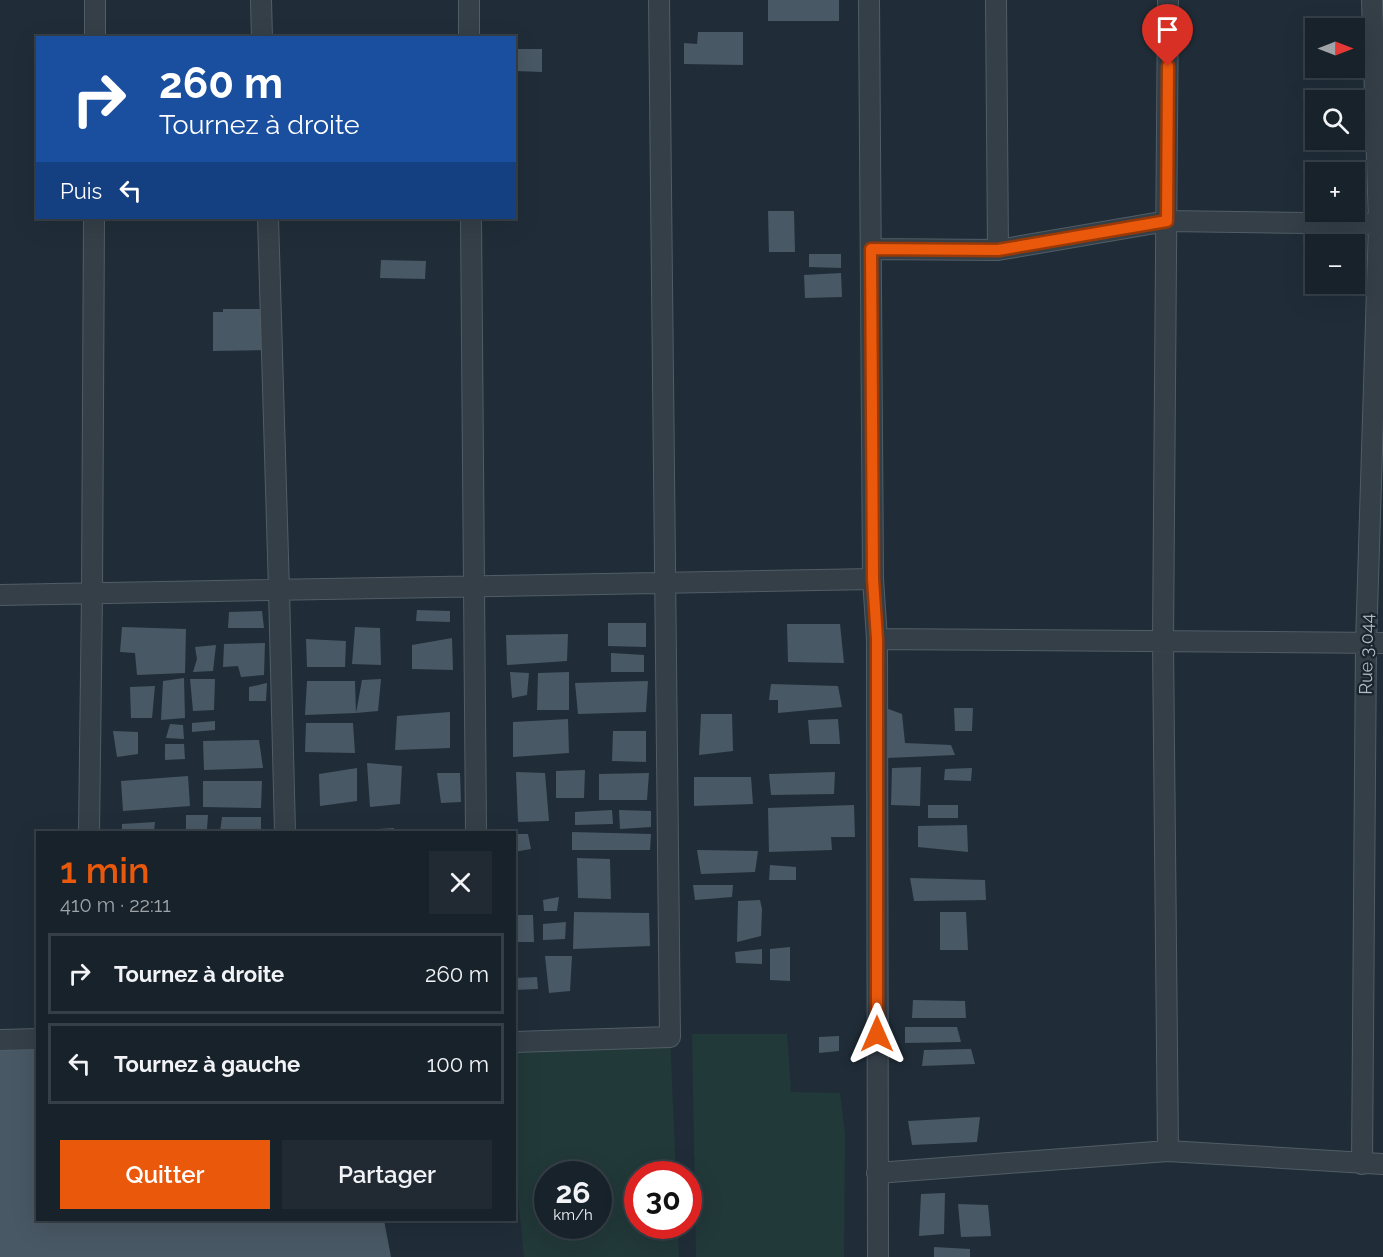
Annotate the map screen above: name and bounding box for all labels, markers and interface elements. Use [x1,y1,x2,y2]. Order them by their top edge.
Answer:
pin [1142,4,1193,66]
icon: arrive [1151,13,1184,46]
north arrow [1305,18,1365,78]
map controls [1305,18,1365,294]
text: 260 m [159,59,283,108]
icon: right [60,60,138,138]
button: search [1305,90,1365,150]
text: Tournez à droite [159,109,360,140]
button: + [1305,162,1365,222]
icon: left [114,174,147,207]
text: Puis [60,178,102,204]
button: − [1305,234,1365,294]
street label: Rue 3.044 [1355,613,1377,695]
text: 1 min [60,849,149,891]
button: close [429,851,492,914]
text: 410 m · 22:11 [60,893,171,917]
icon: right [63,957,96,990]
text: Tournez à droite [114,961,284,987]
text: 260 m [425,961,489,987]
position arrow [845,1002,909,1066]
icon: left [63,1047,96,1080]
text: Tournez à gauche [114,1051,300,1077]
text: 100 m [427,1051,489,1077]
button: Quitter [60,1140,270,1209]
button: Partager [282,1140,492,1209]
speed limit sign: 30 [624,1161,702,1239]
text: 26 [555,1175,591,1210]
text: km/h [553,1206,593,1224]

